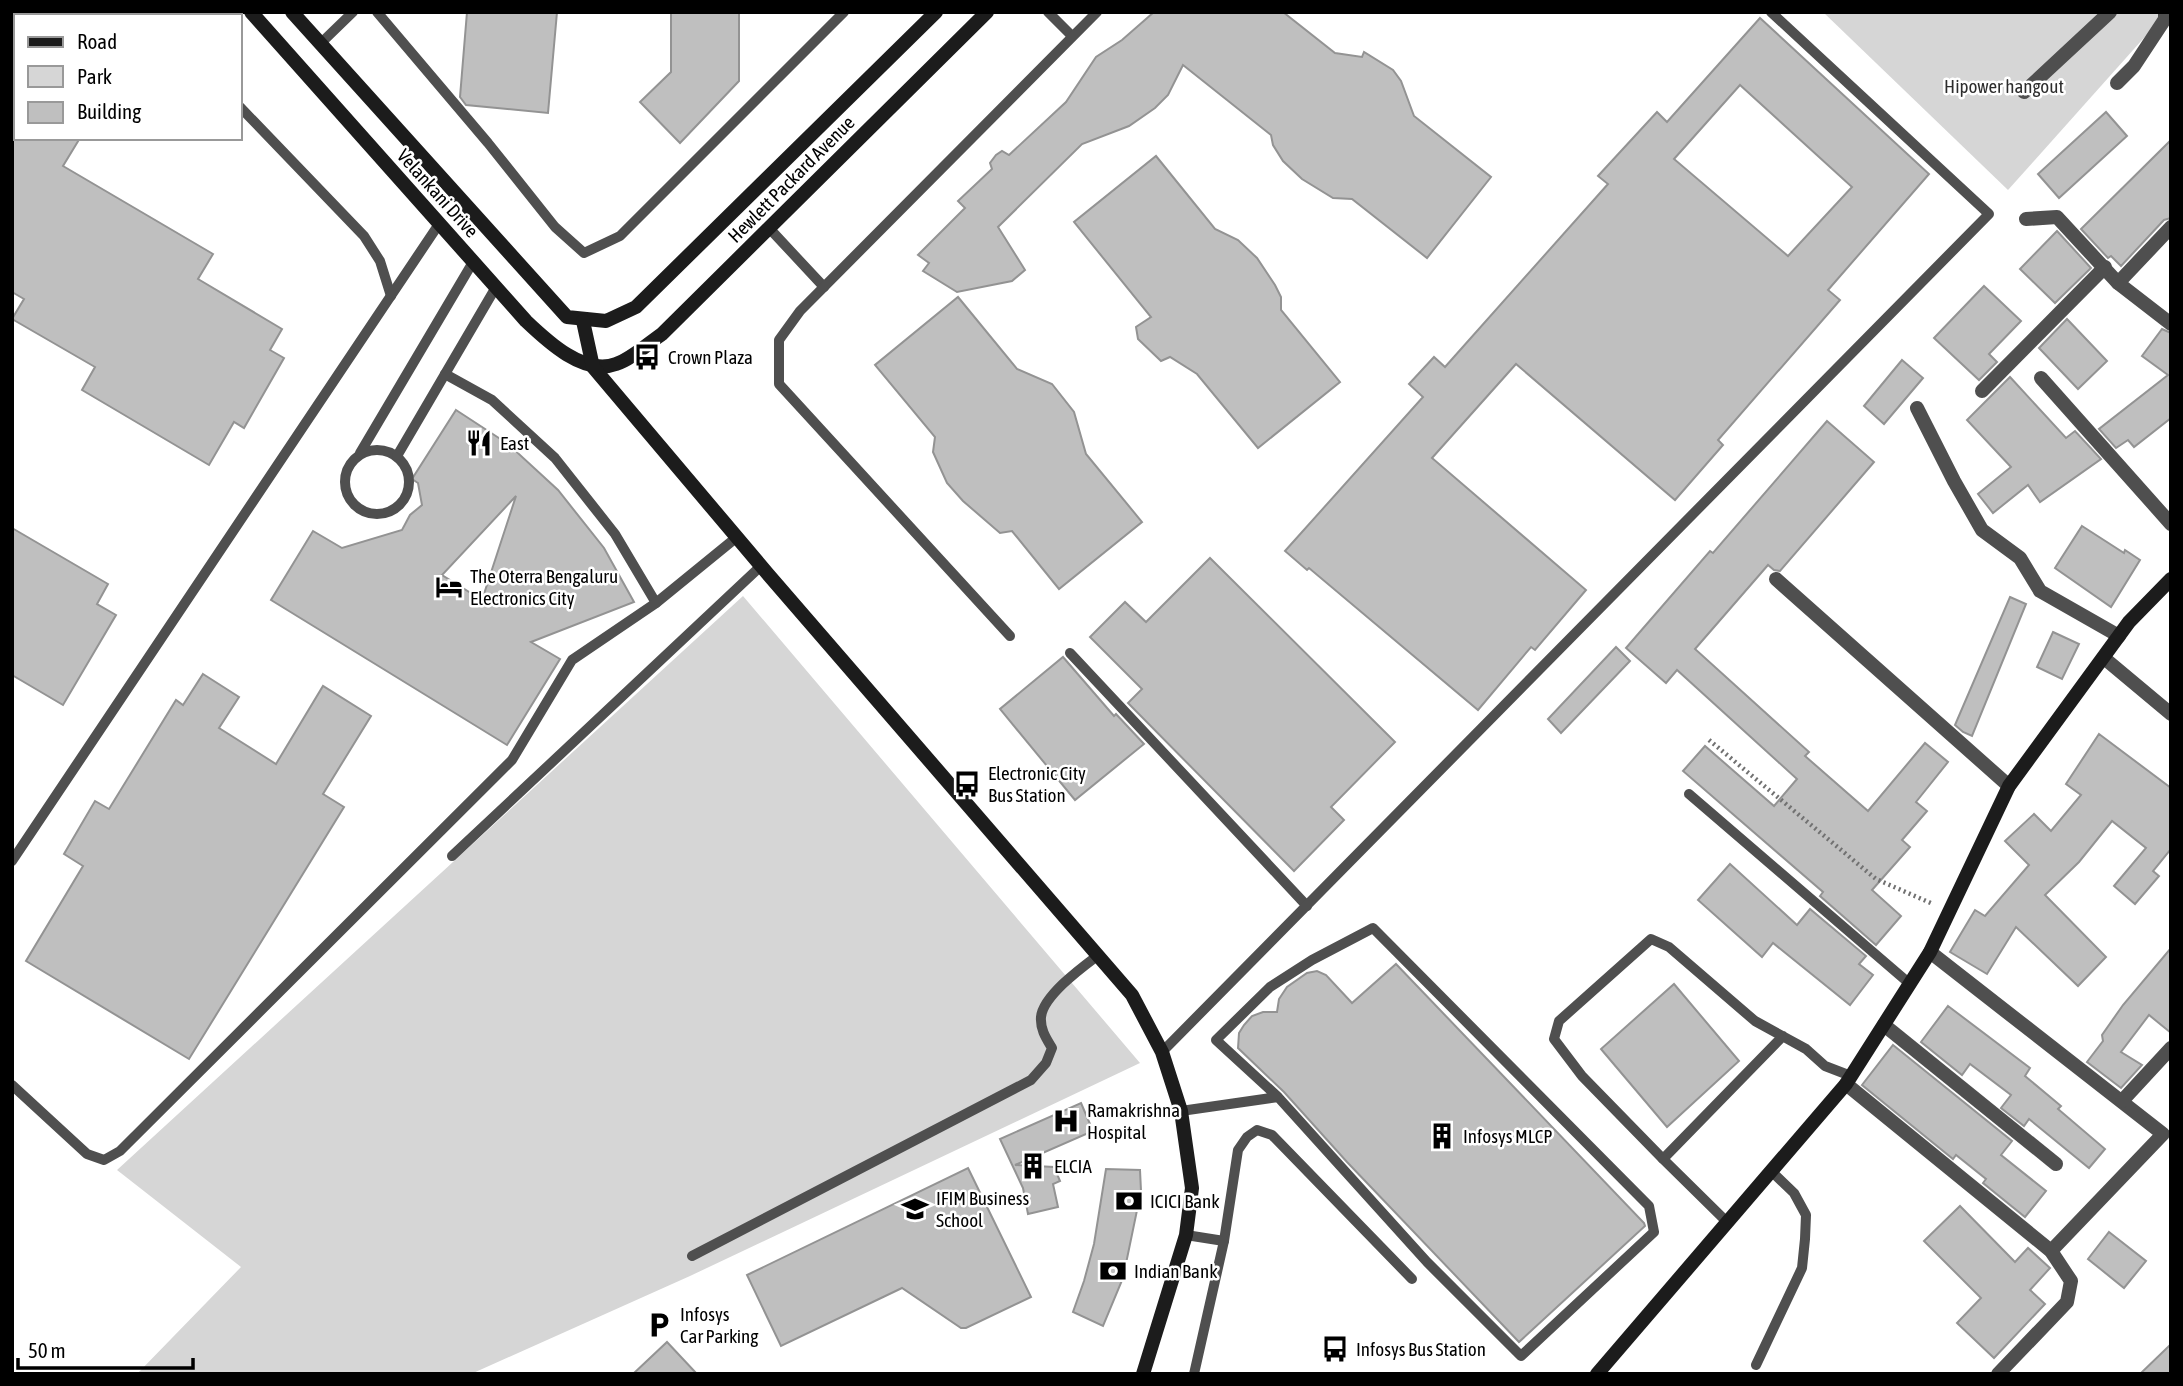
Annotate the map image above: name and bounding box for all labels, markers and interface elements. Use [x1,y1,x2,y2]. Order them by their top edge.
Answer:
legend [14,14,242,140]
text: Road [77,29,117,53]
text: Park [77,64,112,88]
park label: Hipower hangout [1944,75,2064,97]
text: Building [77,99,141,123]
street label: Hewlett Packard Avenue [723,111,859,247]
street label: Velankani Drive [393,144,483,242]
bus stop icon: Crown Plaza [632,342,662,372]
place label: Crown Plaza [668,346,753,368]
restaurant icon: East [464,428,494,458]
place label: East [500,432,529,454]
place label: The Oterra Bengaluru Electronics City [470,565,618,609]
hotel icon: The Oterra Bengaluru Electronics City [434,572,464,602]
place label: Electronic City Bus Station [988,762,1086,806]
bus stop icon: Electronic City Bus Station [952,769,982,799]
place label: Ramakrishna Hospital [1087,1099,1180,1143]
hospital icon: Ramakrishna Hospital [1051,1106,1081,1136]
building icon: Infosys MLCP [1427,1121,1457,1151]
place label: Infosys MLCP [1463,1125,1553,1147]
building icon: ELCIA [1018,1151,1048,1181]
place label: ELCIA [1054,1155,1092,1177]
bank icon: ICICI Bank [1114,1186,1144,1216]
place label: IFIM Business School [936,1187,1029,1231]
place label: ICICI Bank [1150,1190,1220,1212]
school or university icon: IFIM Business School [900,1194,930,1224]
bank icon: Indian Bank [1098,1256,1128,1286]
place label: Indian Bank [1134,1260,1218,1282]
place label: Infosys Car Parking [680,1303,759,1347]
parking icon: Infosys Car Parking [644,1310,674,1340]
scale bar [18,1326,192,1370]
bus stop icon: Infosys Bus Station [1320,1334,1350,1364]
text: 50 m [28,1338,66,1362]
place label: Infosys Bus Station [1356,1338,1486,1360]

